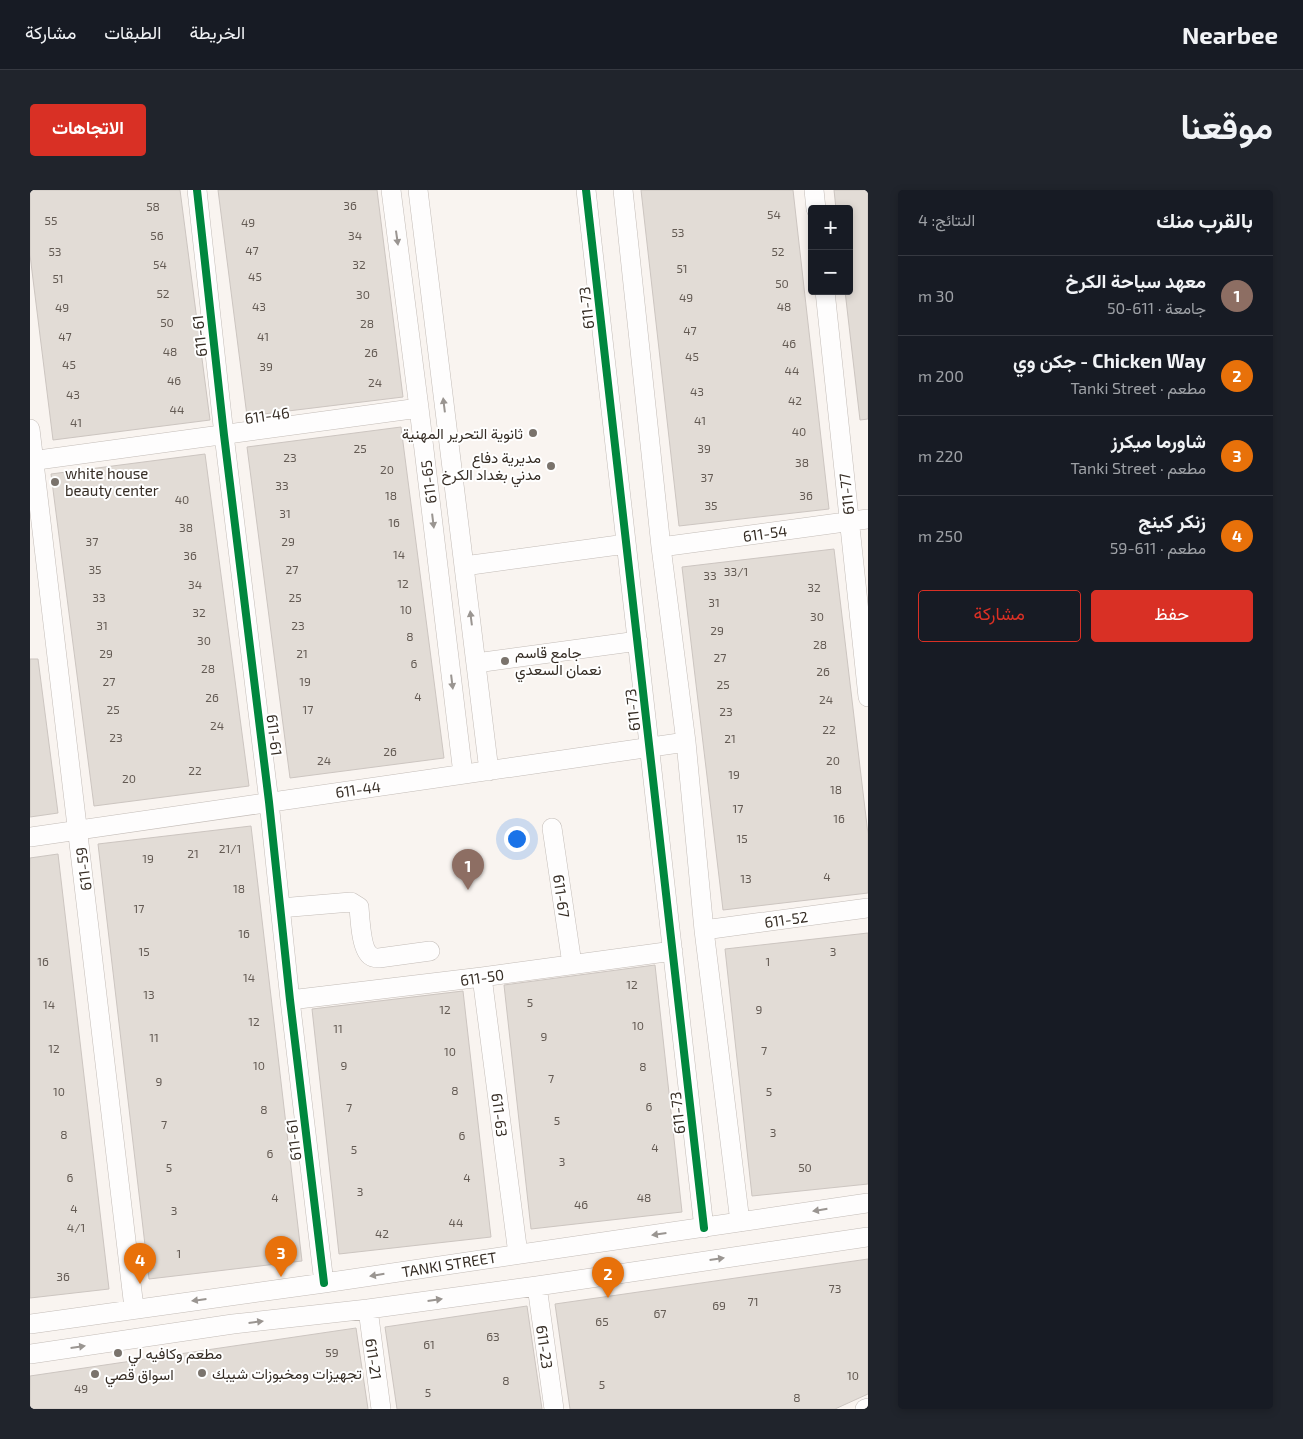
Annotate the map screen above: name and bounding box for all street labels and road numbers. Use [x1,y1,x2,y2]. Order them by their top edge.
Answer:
street label: 611-73 [575,286,597,330]
street label: 611-61 [188,314,210,358]
street label: 611-46 [243,403,291,427]
street label: 611-65 [416,459,440,505]
street label: 611-77 [835,472,857,516]
street label: 611-54 [742,521,788,545]
street label: 611-73 [621,688,643,732]
street label: 611-61 [264,713,286,757]
street label: 611-44 [334,777,382,801]
street label: 611-59 [71,846,95,892]
street label: 611-67 [550,873,574,919]
street label: 611-52 [763,907,809,931]
street label: 611-50 [459,965,505,989]
street label: 611-73 [666,1091,688,1135]
street label: 611-63 [488,1092,512,1138]
street label: 611-61 [282,1118,304,1162]
street label: TANKI STREET [400,1248,498,1280]
street label: 611-23 [533,1324,557,1370]
street label: 611-21 [362,1337,386,1381]

